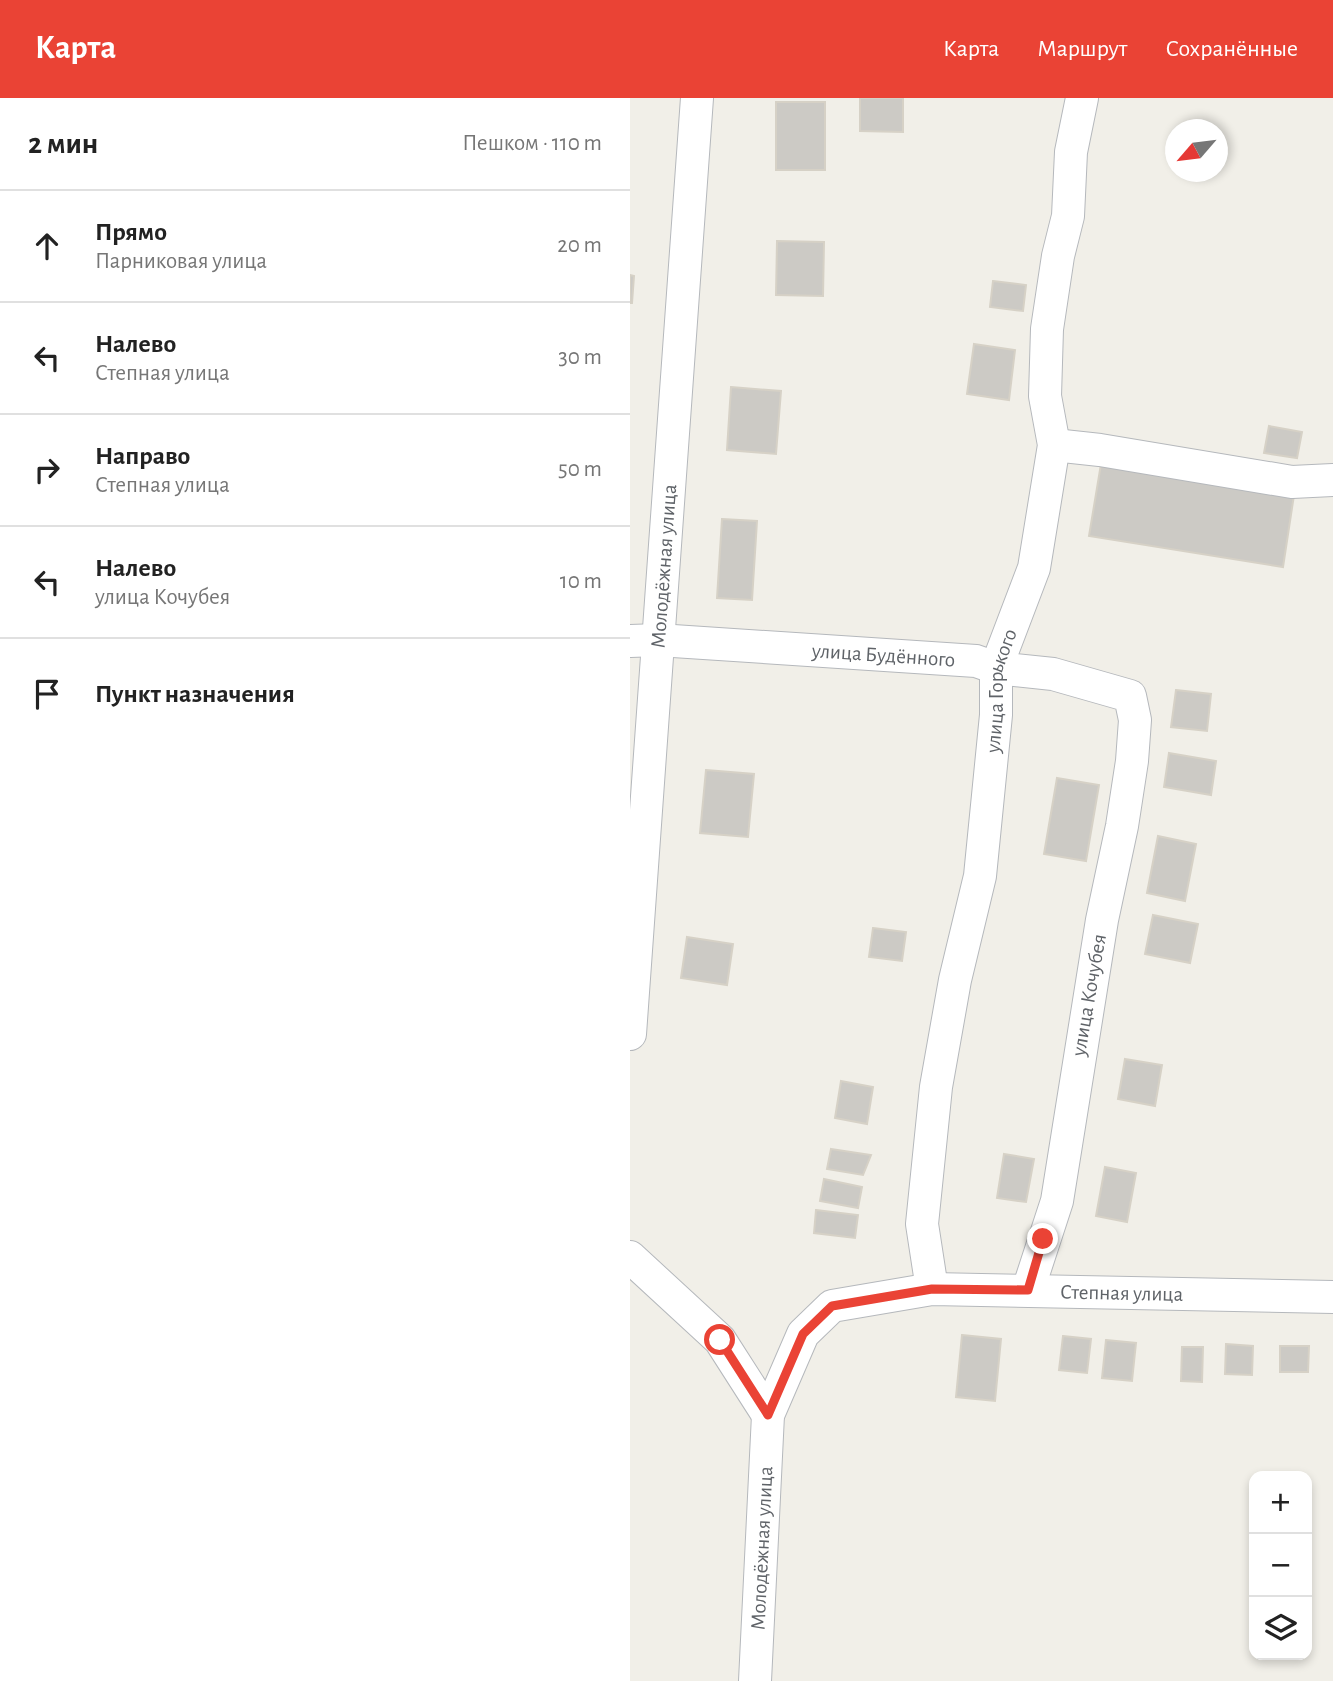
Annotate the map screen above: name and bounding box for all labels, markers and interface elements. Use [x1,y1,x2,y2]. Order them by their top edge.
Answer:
text: Карта [35,32,116,65]
text: Карта [943,37,999,61]
text: Маршрут [1037,37,1127,61]
text: Сохранённые [1165,37,1298,61]
north arrow [1165,119,1228,182]
text: 2 мин [28,129,98,159]
text: Пешком · 110 m [462,132,602,155]
text: Прямо [95,219,167,245]
icon: ahead [28,227,66,265]
text: 20 m [557,234,602,257]
text: Парниковая улица [95,250,267,273]
text: Налево [95,331,176,357]
icon: left [28,339,66,377]
text: 30 m [558,346,602,369]
text: Степная улица [95,362,230,385]
text: Направо [95,443,190,469]
icon: right [28,451,66,489]
text: 50 m [558,458,602,481]
text: Степная улица [95,474,230,497]
street label: Молодёжная улица [647,483,680,649]
text: Налево [95,555,176,581]
icon: left [28,563,66,601]
text: 10 m [560,570,602,593]
text: улица Кочубея [95,586,230,609]
street label: улица Горького [982,626,1020,755]
street label: улица Будённого [810,640,956,670]
icon: arrive [28,675,66,713]
text: Пункт назначения [95,681,295,707]
street label: улица Кочубея [1068,932,1110,1059]
route end [1027,1223,1058,1254]
street label: Степная улица [1060,1281,1184,1305]
route start [704,1324,735,1355]
street label: Молодёжная улица [747,1465,776,1631]
map controls [1249,1471,1312,1660]
button: + [1249,1471,1312,1534]
button: − [1249,1534,1312,1597]
button: layers [1249,1597,1312,1660]

